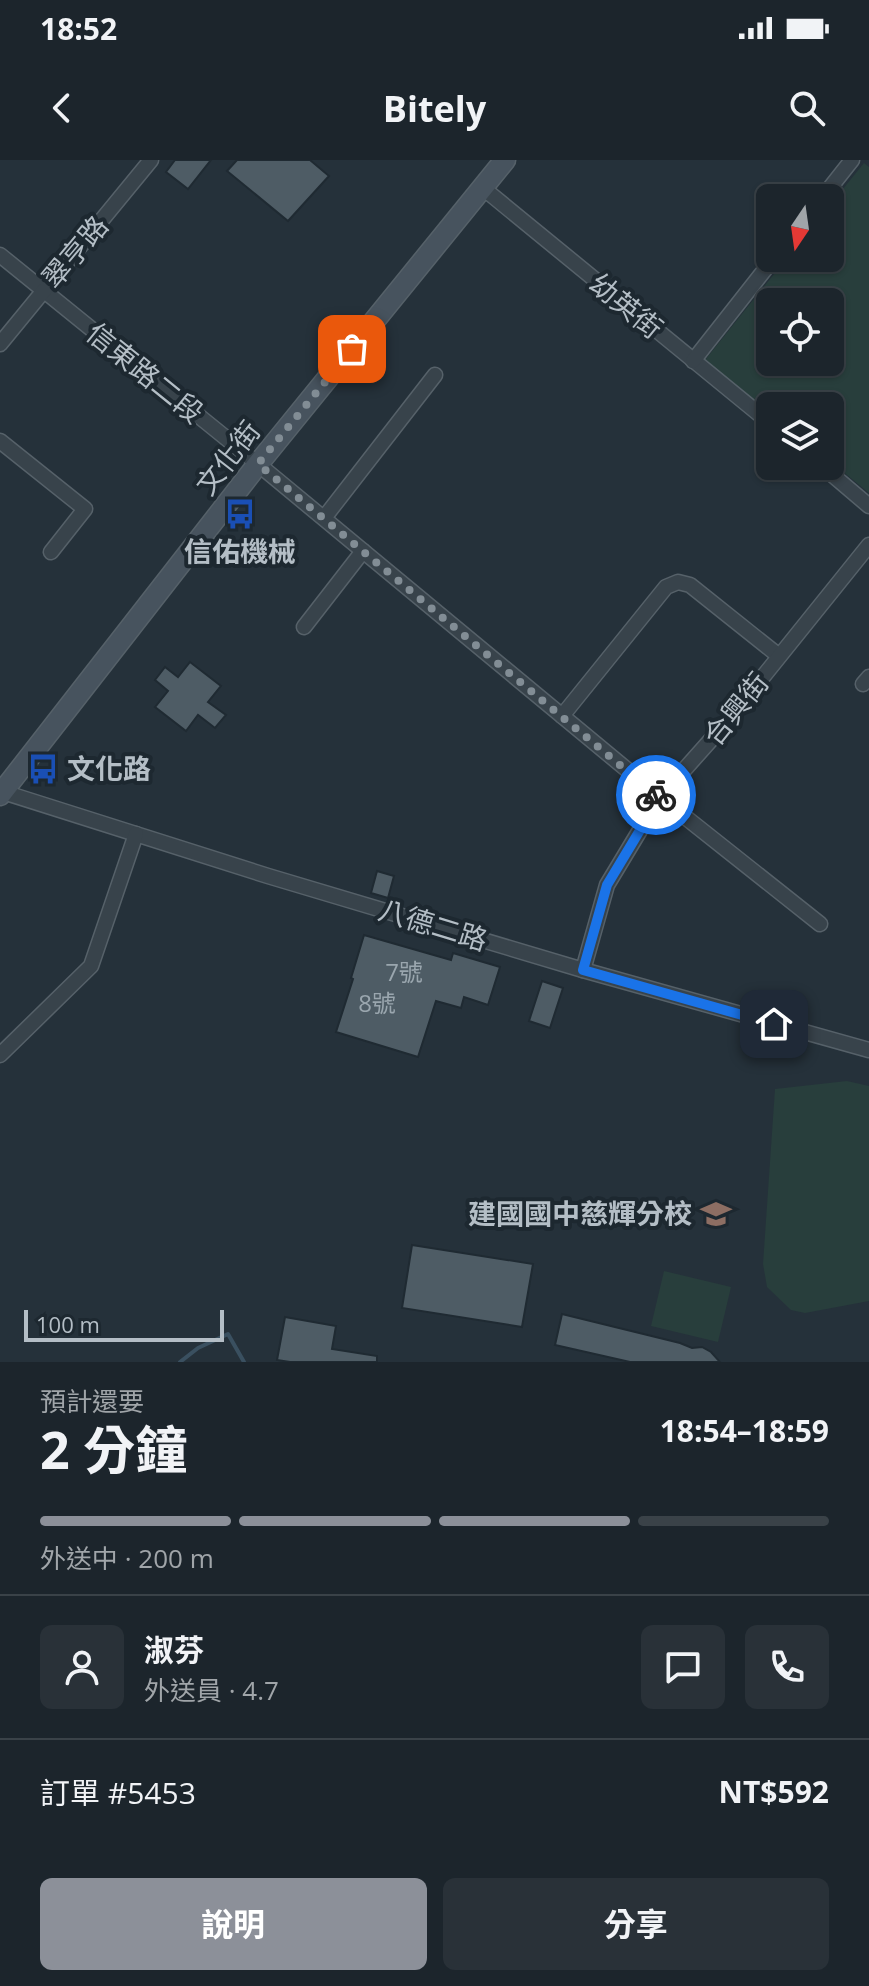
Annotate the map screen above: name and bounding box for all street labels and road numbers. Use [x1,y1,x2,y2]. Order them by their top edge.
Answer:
street label: 翠亨路 [33,207,116,296]
street label: 幼英街 [582,264,671,346]
street label: 信東路二段 [79,313,212,431]
street label: 文化街 [186,413,268,502]
street label: 合興街 [694,664,776,753]
street label: 八德二路 [374,889,492,959]

